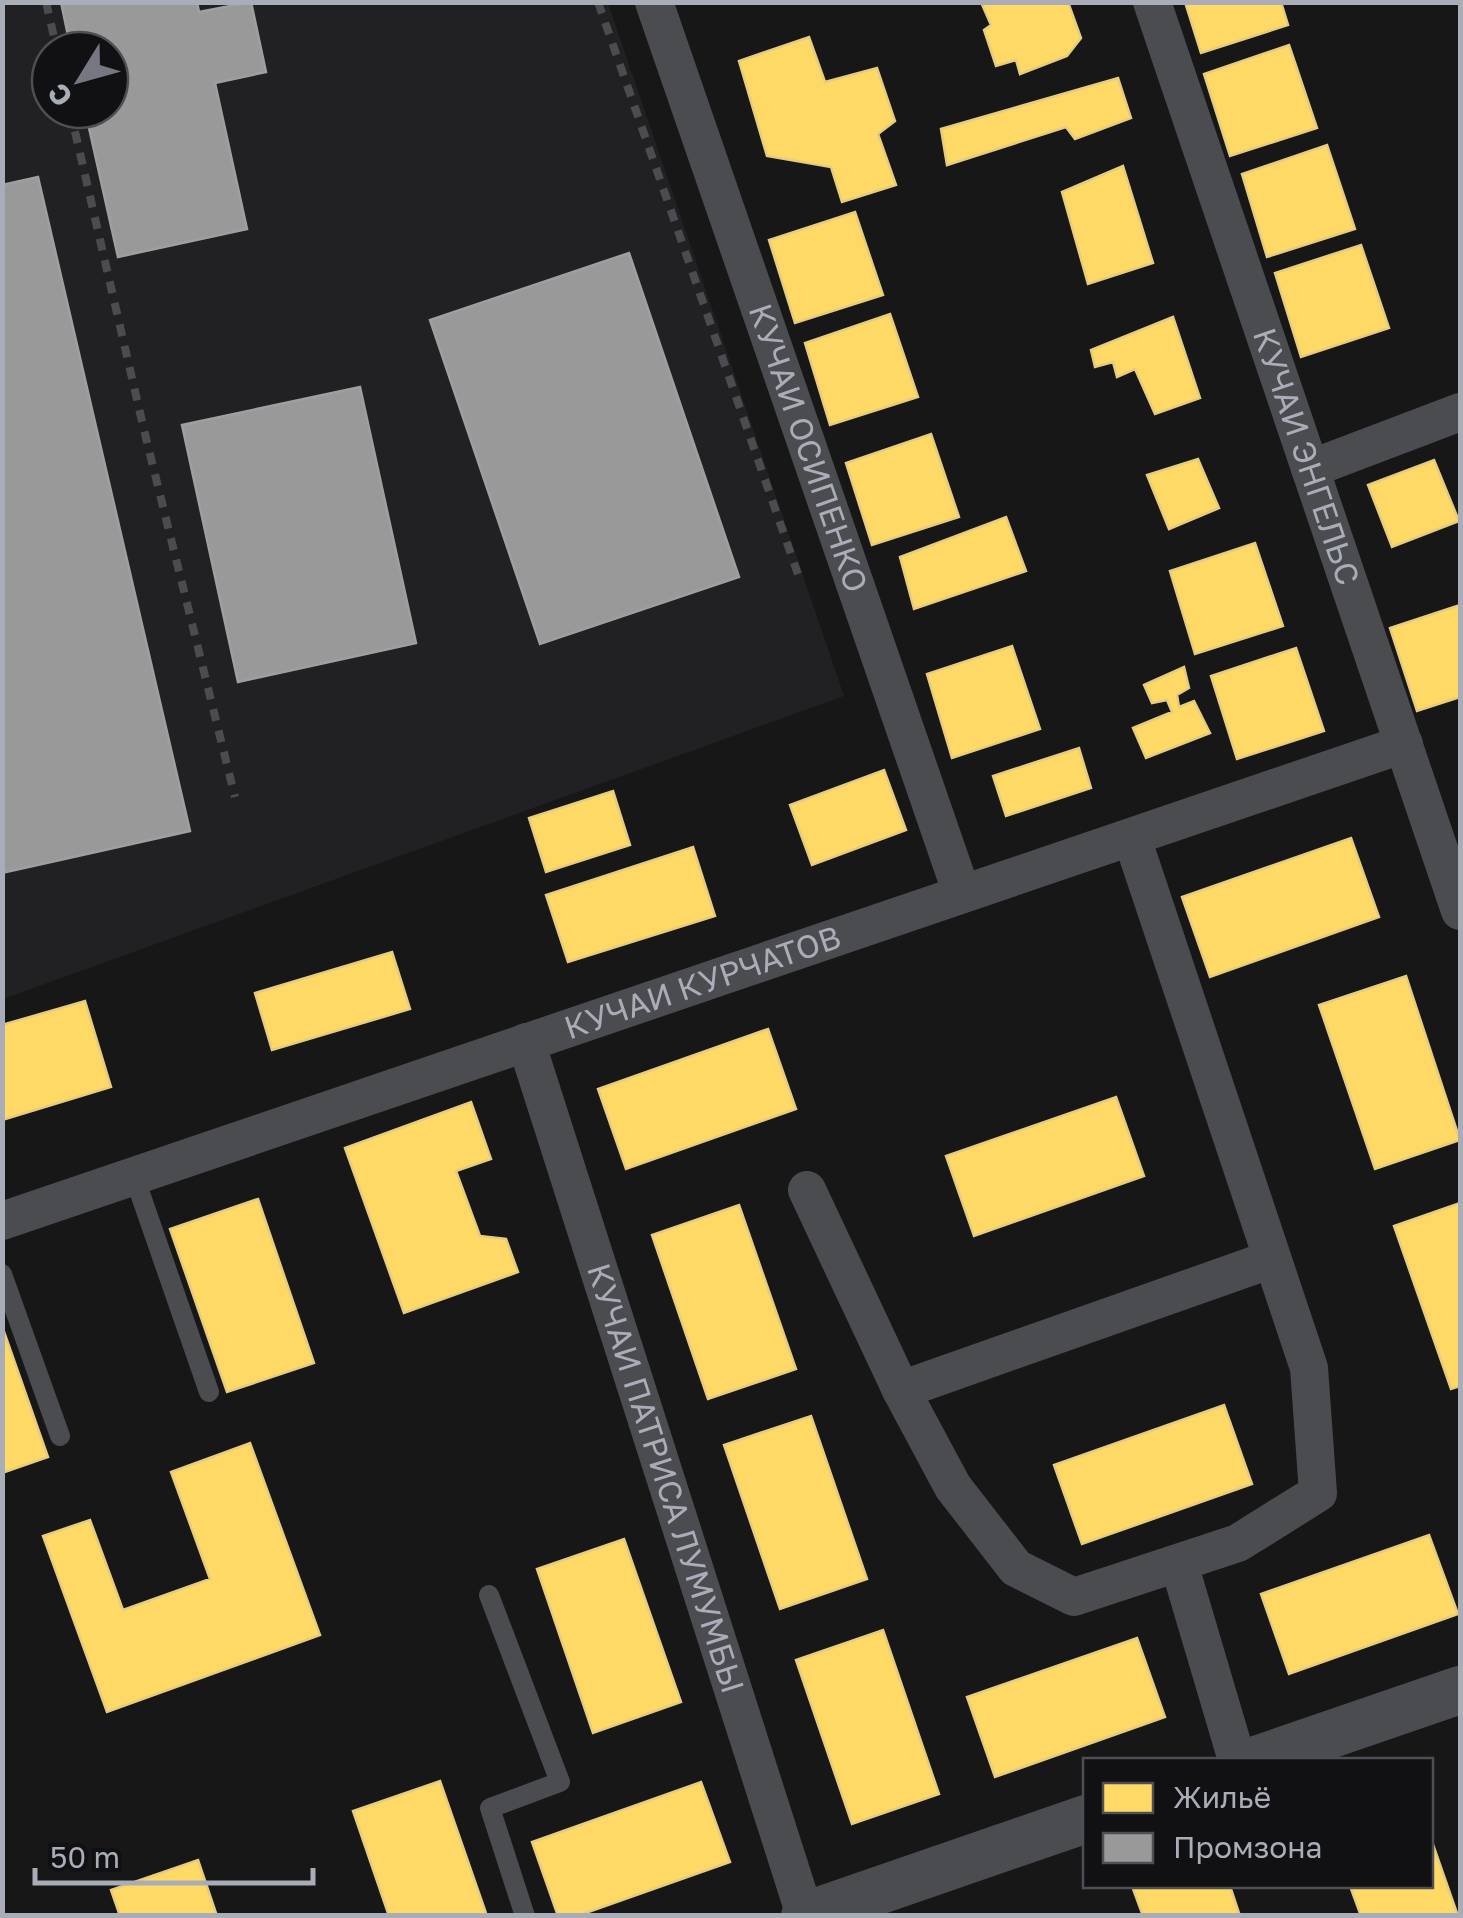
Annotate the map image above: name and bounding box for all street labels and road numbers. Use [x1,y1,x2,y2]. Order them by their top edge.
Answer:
street label: КУЧАИ ОСИПЕНКО [742,299,876,597]
street label: КУЧАИ ЭНГЕЛЬС [1246,323,1368,590]
street label: КУЧАИ КУРЧАТОВ [559,917,845,1046]
street label: КУЧАИ ПАТРИСА ЛУМУМБЫ [580,1258,753,1697]

